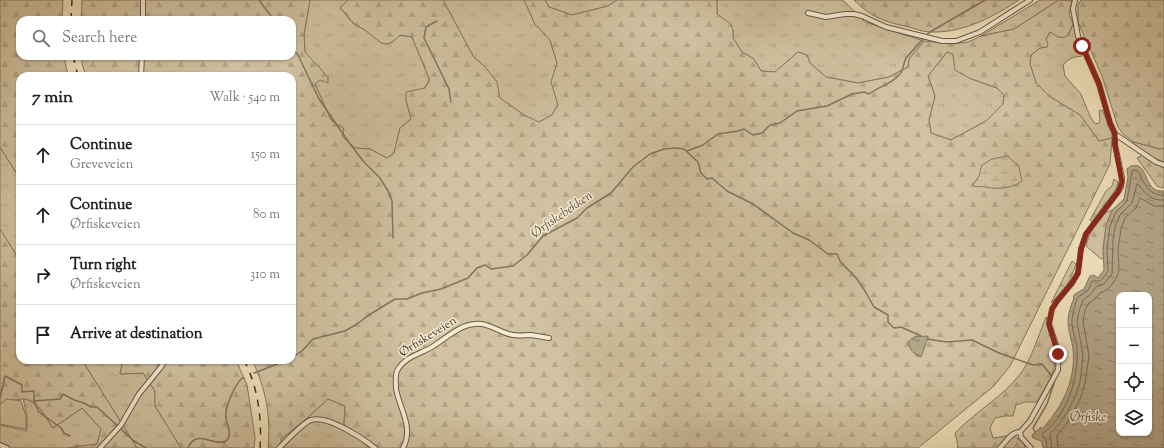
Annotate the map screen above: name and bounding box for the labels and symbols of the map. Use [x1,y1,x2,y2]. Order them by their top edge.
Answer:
route start [1073,37,1091,55]
water label: Ørfiskebekken [528,187,597,243]
street label: Ørfiskeveien [396,312,460,362]
route end [1049,345,1067,363]
water label: Ørfiske [1070,409,1106,427]

